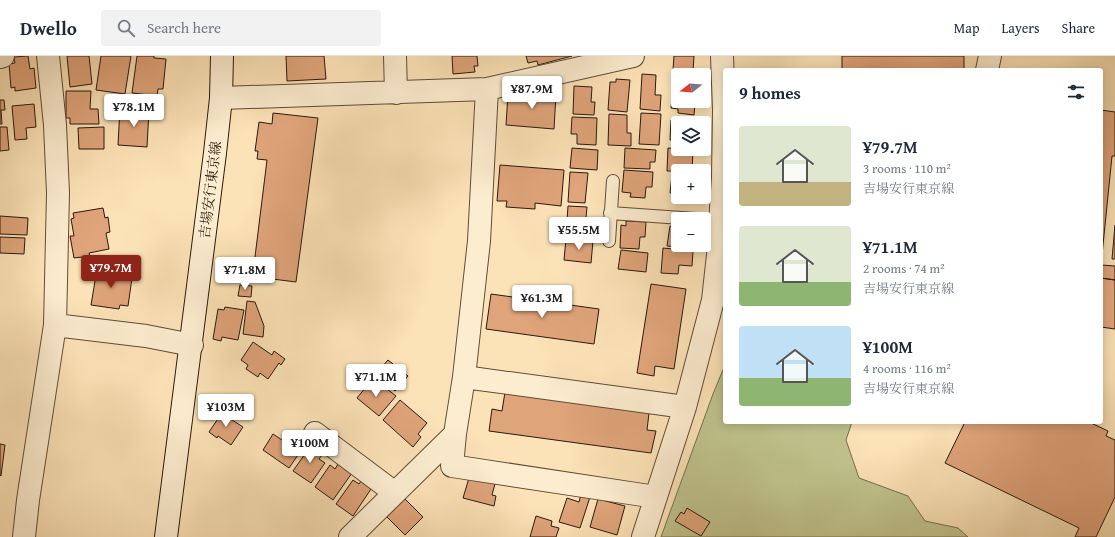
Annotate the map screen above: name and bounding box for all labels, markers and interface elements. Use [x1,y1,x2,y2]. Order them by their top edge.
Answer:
search box [101,10,381,46]
text: Dwello [20,14,77,42]
icon: search [115,17,137,39]
text: Search here [147,17,221,38]
text: Map [954,18,980,38]
text: Layers [1002,18,1040,38]
text: Share [1062,18,1095,38]
north arrow [671,68,711,108]
map controls [671,68,711,252]
pin: ¥87.9M [499,76,565,110]
text: ¥87.9M [511,79,553,98]
text: 9 homes [739,80,801,105]
icon: filters [1065,81,1087,103]
pin: ¥78.1M [101,94,167,128]
text: ¥78.1M [113,97,155,116]
button: layers [671,116,711,156]
text: ¥79.7M [863,134,918,159]
street label: 吉場安行東京線 [194,140,226,240]
icon: home [771,142,819,190]
text: 3 rooms · 110 m² [863,159,951,178]
button: + [671,164,711,204]
text: 吉場安行東京線 [863,179,954,198]
button: − [671,212,711,252]
pin: ¥55.5M [546,217,612,251]
text: ¥55.5M [558,220,600,239]
text: ¥71.1M [863,234,918,259]
icon: home [771,242,819,290]
pin: ¥79.7M [78,255,144,289]
pin: ¥71.8M [212,257,278,291]
text: ¥79.7M [90,258,132,277]
text: 2 rooms · 74 m² [863,259,945,278]
text: ¥71.8M [224,260,266,279]
text: 吉場安行東京線 [863,279,954,298]
pin: ¥61.3M [509,285,575,319]
text: ¥61.3M [521,288,563,307]
text: ¥100M [863,334,913,359]
icon: home [771,342,819,390]
text: 4 rooms · 116 m² [863,359,951,378]
pin: ¥71.1M [343,364,409,398]
text: ¥71.1M [355,367,397,386]
text: 吉場安行東京線 [863,379,954,398]
pin: ¥103M [198,394,254,428]
text: ¥103M [207,397,245,416]
pin: ¥100M [282,430,338,464]
text: ¥100M [291,433,329,452]

